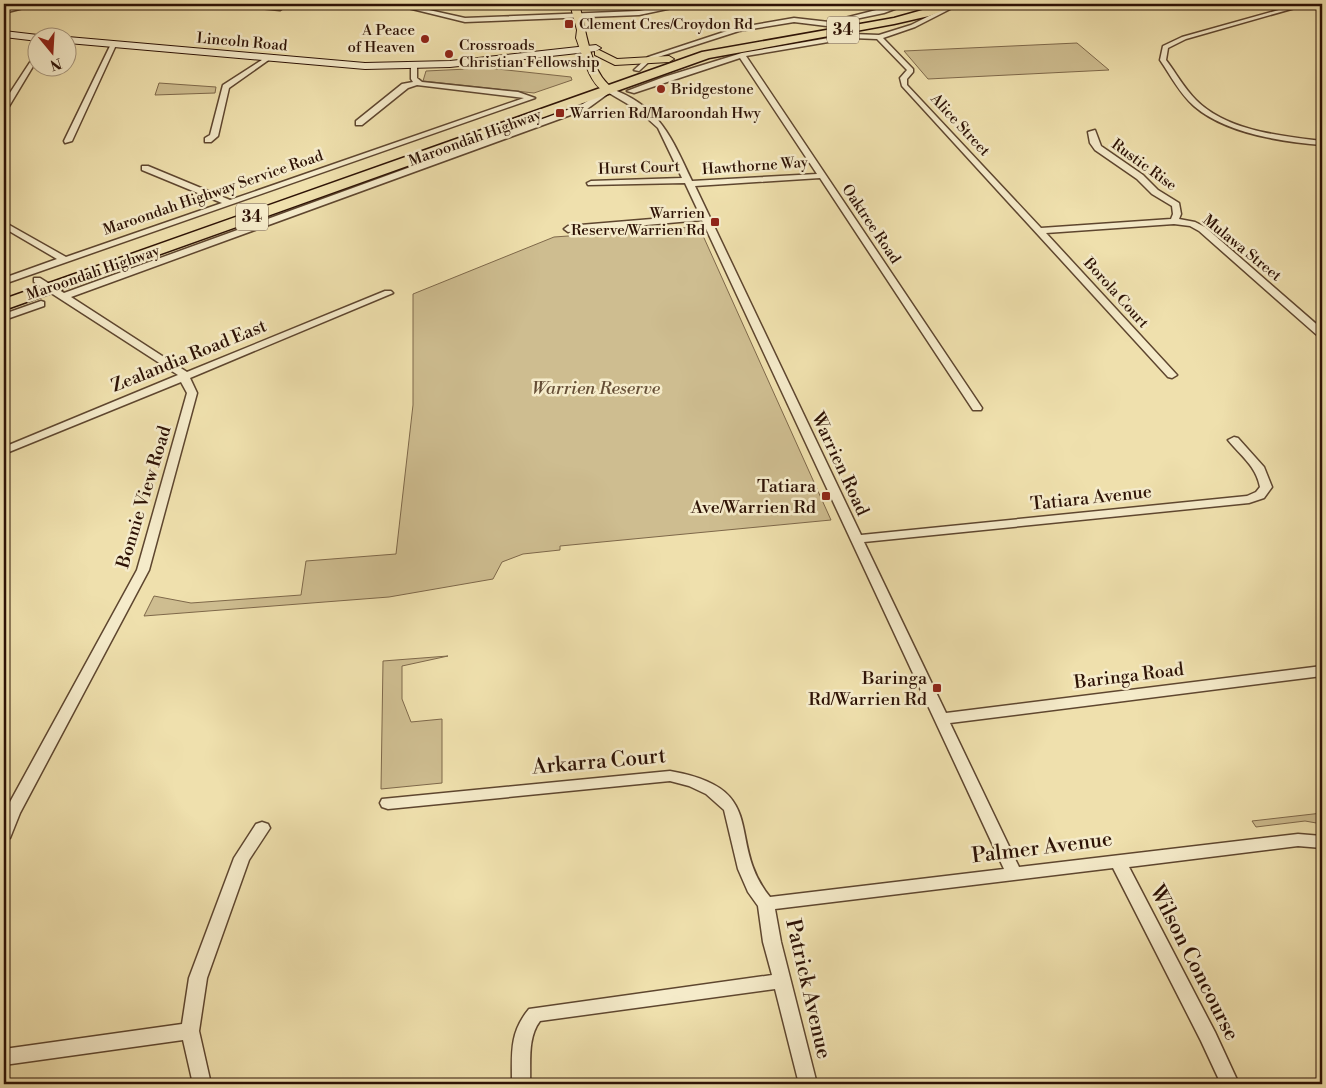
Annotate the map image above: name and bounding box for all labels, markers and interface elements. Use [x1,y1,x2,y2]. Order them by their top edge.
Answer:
place label: Clement Cres/Croydon Rd [579,15,753,34]
road number: 34 [827,16,859,44]
marker: Clement Cres/Croydon Rd [563,18,575,30]
place label: A Peace of Heaven [347,21,415,57]
north arrow [28,28,78,78]
street label: Lincoln Road [196,29,289,55]
marker: A Peace of Heaven [419,33,431,45]
place label: Crossroads Christian Fellowship [459,36,600,72]
marker: Crossroads Christian Fellowship [443,48,455,60]
text: N [48,53,64,74]
place label: Bridgestone [670,80,754,99]
marker: Bridgestone [655,83,667,95]
street label: Alice Street [926,89,994,161]
place label: Warrien Rd/Maroondah Hwy [569,104,761,123]
street label: Maroondah Highway [406,105,545,171]
marker: Warrien Rd/Maroondah Hwy [554,107,566,119]
street label: Rustic Rise [1108,135,1180,195]
street label: Maroondah Highway Service Road [100,146,326,240]
street label: Hawthorne Way [701,153,809,179]
street label: Hurst Court [598,157,681,179]
street label: Oaktree Road [837,181,905,268]
road number: 34 [236,203,268,230]
place label: Warrien Reserve/Warrien Rd [571,204,705,240]
street label: Mulawa Street [1199,211,1286,286]
marker: Warrien Reserve/Warrien Rd [709,216,721,228]
street label: Maroondah Highway [24,241,163,305]
street label: Borola Court [1079,253,1153,333]
street label: Zealandia Road East [108,314,271,398]
park label: Warrien Reserve [532,377,661,400]
street label: Warrien Road [806,408,874,520]
street label: Bonnie View Road [111,422,177,572]
place label: Tatiara Ave/Warrien Rd [690,475,817,519]
street label: Tatiara Avenue [1029,480,1153,516]
marker: Tatiara Ave/Warrien Rd [820,490,832,502]
street label: Baringa Road [1072,658,1186,694]
place label: Baringa Rd/Warrien Rd [808,667,928,711]
marker: Baringa Rd/Warrien Rd [931,682,943,694]
street label: Arkarra Court [530,743,668,781]
street label: Palmer Avenue [970,826,1114,870]
street label: Wilson Concourse [1143,880,1244,1045]
street label: Patrick Avenue [779,916,837,1062]

